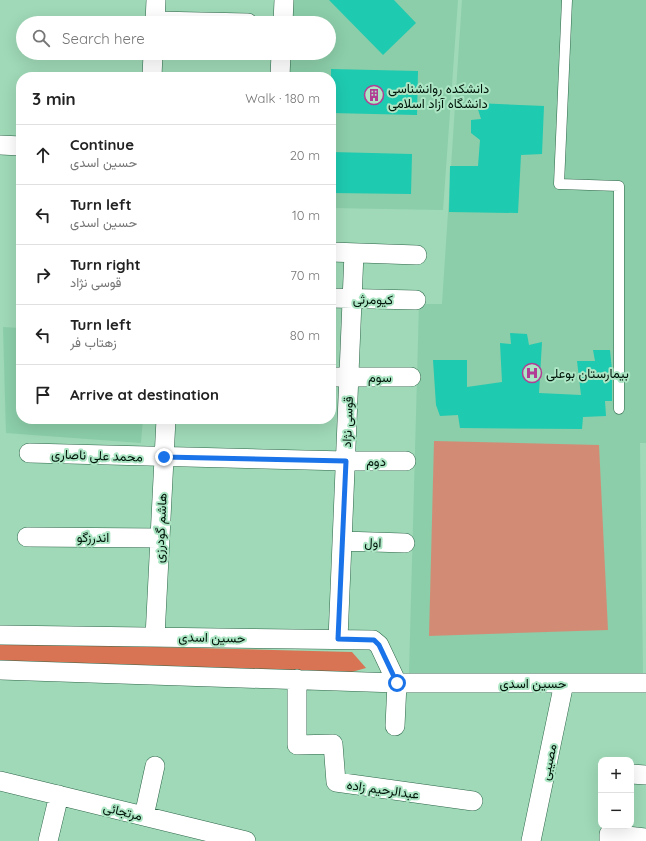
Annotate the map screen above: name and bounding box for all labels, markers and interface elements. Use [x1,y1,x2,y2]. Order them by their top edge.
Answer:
search box [16,16,336,60]
icon: search [30,27,52,49]
text: Search here [62,29,145,48]
place label: دانشکده روانشناسی دانشگاه آزاد اسلامی [388,80,489,112]
building icon: دانشکده روانشناسی دانشگاه آزاد اسلامی [363,84,385,106]
text: 3 min [32,88,76,109]
text: Walk · 180 m [245,90,320,106]
text: Continue [70,135,134,154]
icon: ahead [32,144,54,166]
text: 20 m [290,147,320,163]
text: حسین اسدی [70,154,137,170]
text: Turn left [70,195,132,214]
icon: left [32,204,54,226]
text: 10 m [292,207,320,223]
text: حسین اسدی [70,214,137,230]
text: Turn right [70,255,141,274]
icon: right [32,264,54,286]
text: 70 m [290,267,320,283]
text: قوسی نژاد [70,274,121,290]
street label: کیومرثی [353,291,394,308]
text: Turn left [70,315,132,334]
icon: left [32,324,54,346]
text: 80 m [290,327,320,343]
text: زهتاب فر [70,334,117,350]
hospital icon: بیمارستان بوعلی [521,362,543,384]
place label: بیمارستان بوعلی [546,365,629,382]
street label: سوم [368,369,392,386]
icon: arrive [32,384,54,406]
text: Arrive at destination [70,385,219,404]
street label: قوسی نژاد [338,396,357,448]
street label: محمد علی ناصاری [51,445,143,466]
route end [155,448,173,466]
street label: دوم [366,453,386,470]
street label: هاشم گودرزی [150,493,171,563]
street label: اندرزگو [77,529,109,546]
street label: اول [364,534,382,551]
street label: حسین اسدی [178,628,246,647]
route start [388,674,406,692]
street label: حسین اسدی [499,675,567,692]
street label: مصیبی [536,742,561,782]
map controls [598,757,634,829]
button: + [598,757,634,793]
street label: عبدالرحیم زاده [346,776,420,803]
button: − [598,793,634,829]
street label: مرتجائی [102,798,144,825]

